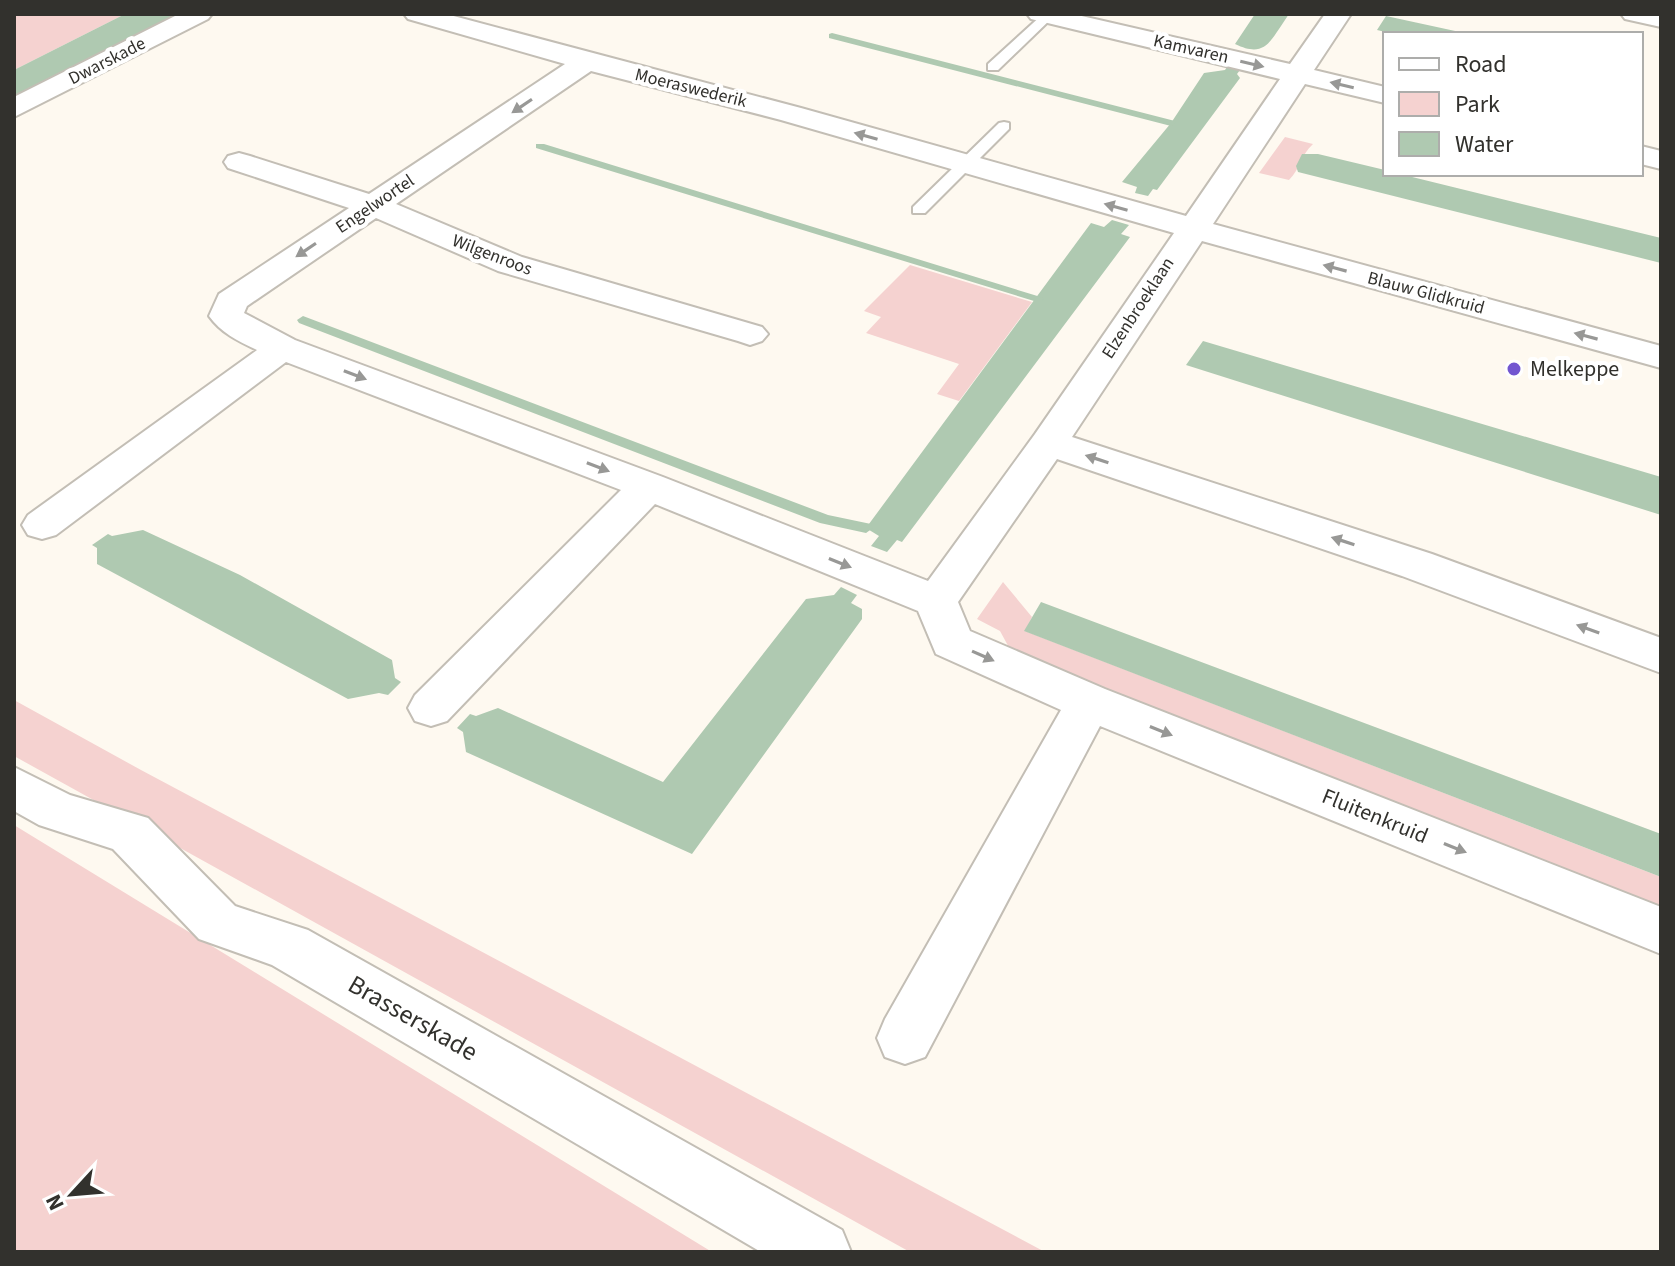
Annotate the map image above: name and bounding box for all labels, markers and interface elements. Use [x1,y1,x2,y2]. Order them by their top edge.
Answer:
street label: Kamvaren [1151,28,1231,70]
street label: Dwarskade [64,31,150,91]
legend [1383,32,1643,176]
text: Road [1455,47,1507,82]
one-way arrow [1239,58,1264,70]
street label: Moeraswederik [632,62,750,114]
one-way arrow [1329,78,1354,91]
text: Park [1455,87,1500,122]
one-way arrow [512,98,533,113]
text: Water [1455,127,1514,162]
one-way arrow [854,129,878,142]
street label: Engelwortel [331,168,419,240]
one-way arrow [1104,200,1128,213]
street label: Wilgenroos [448,228,536,282]
one-way arrow [296,242,317,257]
street label: Elzenbroeklaan [1096,252,1180,364]
one-way arrow [1322,261,1347,273]
street label: Blauw Glidkruid [1365,265,1487,321]
one-way arrow [1573,330,1598,342]
place label: Melkeppe [1530,353,1619,385]
marker: Melkeppe [1505,360,1523,378]
one-way arrow [343,370,367,382]
one-way arrow [1084,452,1108,464]
one-way arrow [586,461,610,474]
one-way arrow [1331,534,1355,546]
one-way arrow [828,556,852,569]
one-way arrow [1576,622,1600,635]
one-way arrow [972,649,995,662]
one-way arrow [1149,725,1173,738]
street label: Fluitenkruid [1317,780,1433,852]
one-way arrow [1443,842,1467,855]
street label: Brasserskade [341,966,485,1070]
north arrow [32,1154,112,1234]
text: N [37,1189,73,1216]

